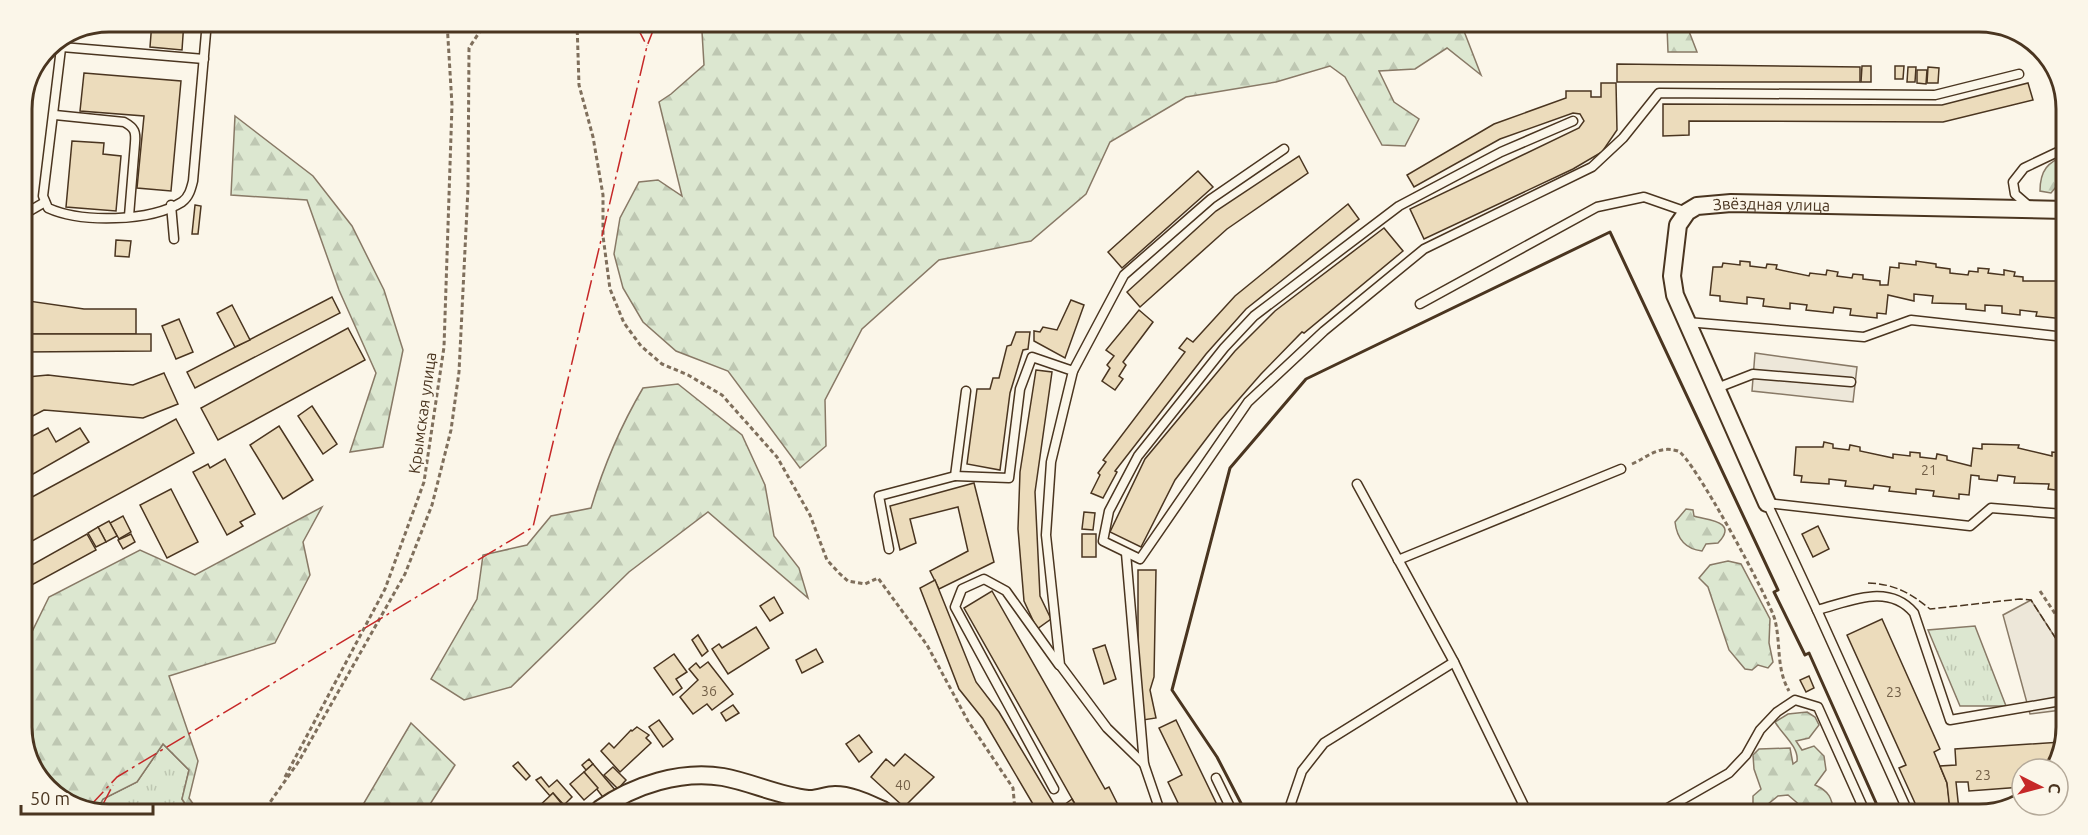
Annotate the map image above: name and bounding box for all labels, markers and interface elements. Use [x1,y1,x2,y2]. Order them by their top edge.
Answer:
street label: Звёздная улица [1712,194,1830,214]
street label: Крымская улица [405,351,439,475]
house number: 21 [1921,462,1937,478]
house number: 36 [701,683,717,699]
house number: 23 [1886,684,1902,700]
north arrow [2010,757,2070,817]
house number: 23 [1975,767,1991,783]
house number: 40 [895,777,911,793]
scale bar [21,778,153,816]
text: С [2045,783,2064,795]
text: 50 m [30,788,70,808]

